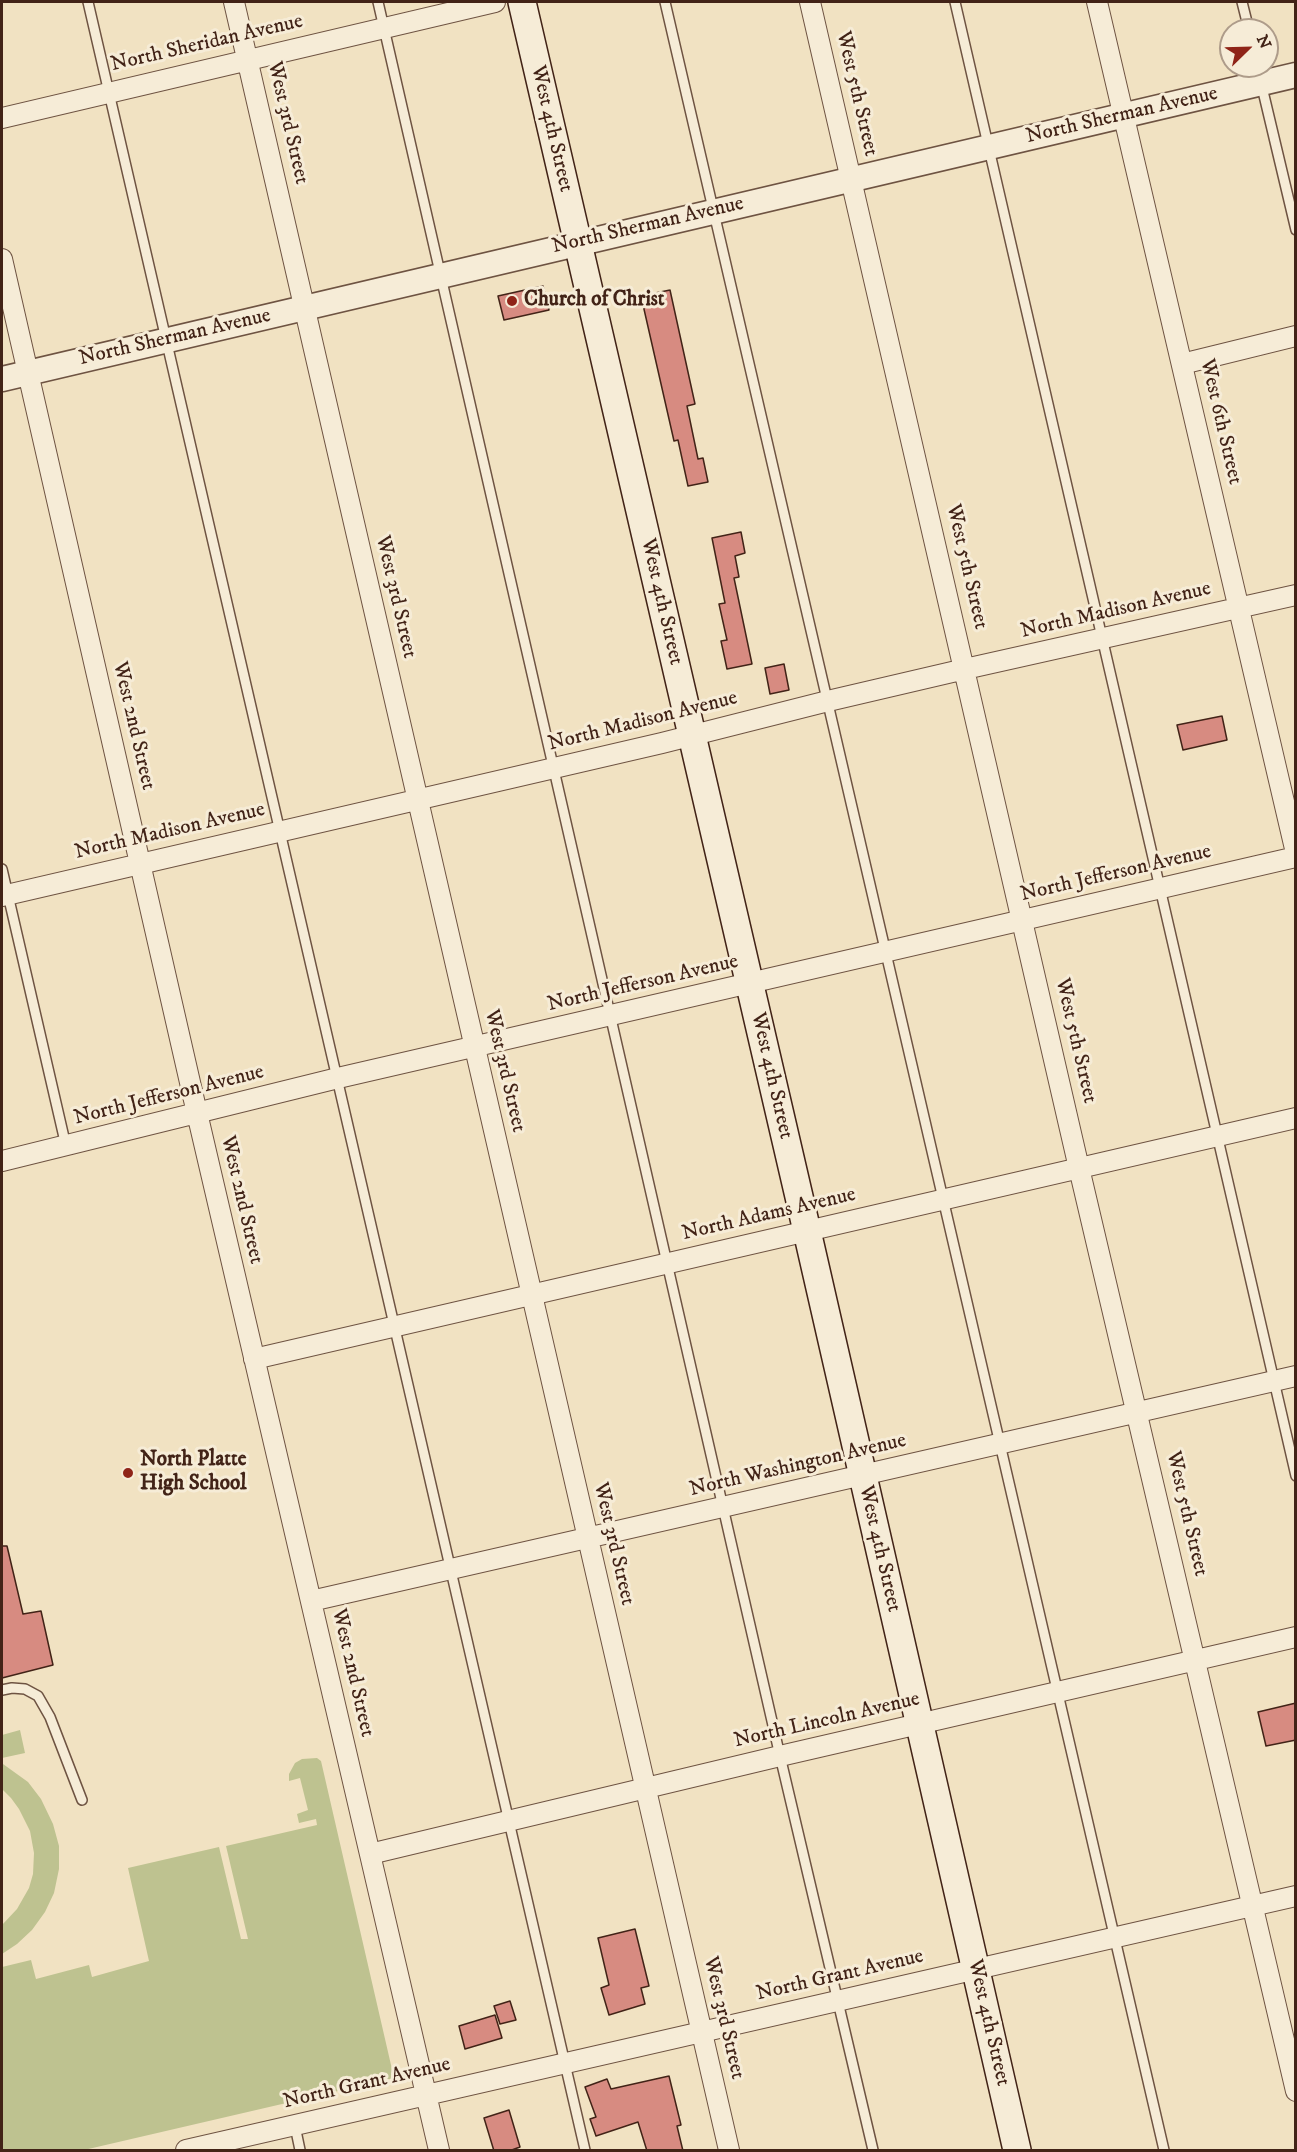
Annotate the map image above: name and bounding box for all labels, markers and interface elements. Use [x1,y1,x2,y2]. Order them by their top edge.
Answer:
street label: North Sheridan Avenue [109,10,305,78]
north arrow [1219,18,1279,78]
street label: West 5th Street [829,29,883,159]
text: N [1252,32,1275,52]
street label: West 3rd Street [261,59,313,187]
street label: West 4th Street [524,63,578,195]
street label: North Sherman Avenue [1024,82,1220,150]
street label: North Sherman Avenue [550,192,746,260]
place label: Church of Christ [524,288,665,314]
marker: Church of Christ [505,294,519,308]
street label: North Sherman Avenue [77,304,273,372]
street label: West 6th Street [1193,357,1247,487]
street label: West 5th Street [939,502,993,632]
street label: West 3rd Street [369,533,421,661]
street label: West 4th Street [634,536,688,668]
street label: North Madison Avenue [1019,577,1213,645]
street label: West 2nd Street [106,659,160,793]
street label: North Madison Avenue [546,686,740,758]
street label: North Madison Avenue [73,798,267,866]
street label: North Jefferson Avenue [1018,840,1214,908]
street label: North Jefferson Avenue [545,950,741,1018]
street label: West 5th Street [1048,976,1102,1106]
street label: West 3rd Street [478,1007,530,1135]
street label: West 4th Street [744,1010,798,1142]
street label: North Jefferson Avenue [71,1060,267,1132]
street label: West 2nd Street [214,1133,268,1267]
street label: North Adams Avenue [680,1183,858,1247]
street label: North Washington Avenue [687,1429,909,1503]
place label: North Platte High School [140,1448,246,1498]
street label: West 5th Street [1159,1449,1213,1579]
marker: North Platte High School [121,1466,135,1480]
street label: West 3rd Street [587,1480,639,1608]
street label: West 4th Street [852,1483,906,1615]
street label: West 2nd Street [325,1606,379,1740]
street label: North Lincoln Avenue [732,1687,922,1755]
street label: North Grant Avenue [754,1944,926,2008]
street label: West 3rd Street [697,1954,749,2082]
street label: West 4th Street [961,1957,1015,2089]
street label: North Grant Avenue [281,2052,453,2116]

